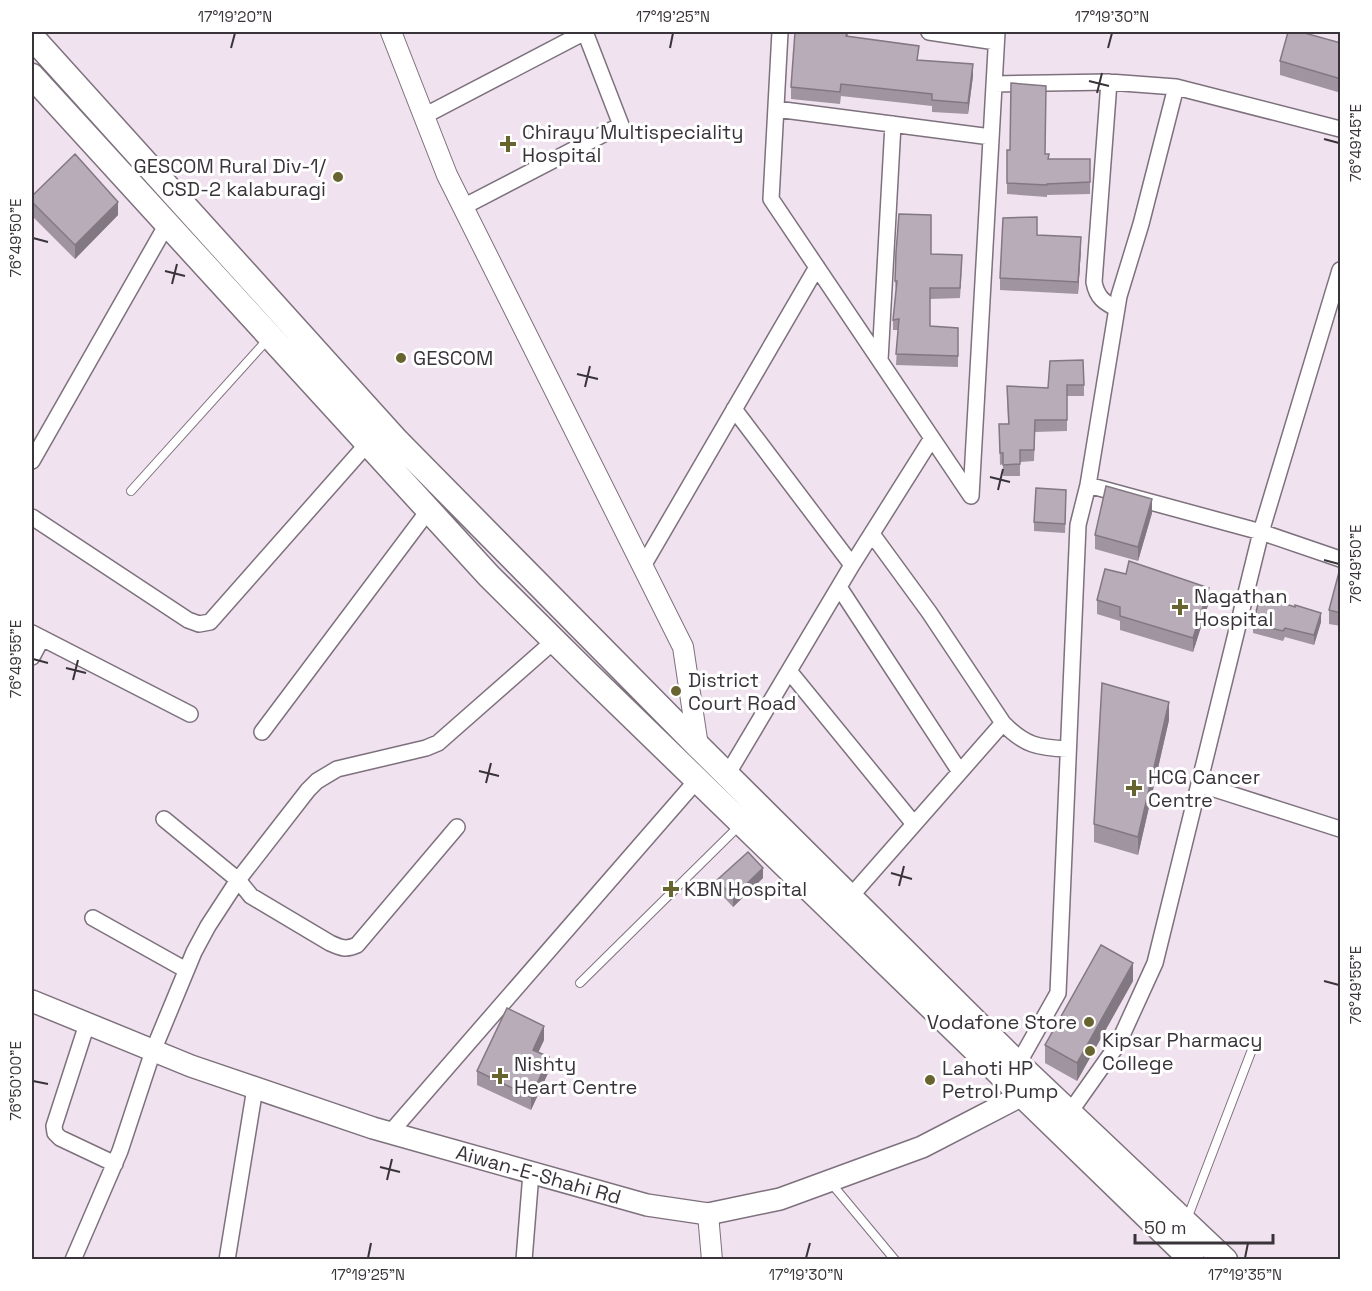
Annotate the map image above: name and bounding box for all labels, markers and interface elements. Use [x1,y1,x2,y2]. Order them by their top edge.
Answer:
text: 17°19'20"N [198,7,272,26]
text: 17°19'25"N [636,7,710,26]
text: 17°19'30"N [1075,7,1149,26]
text: 76°49'45"E [1346,104,1365,182]
place label: Chirayu Multispeciality Hospital [522,119,743,168]
marker: Chirayu Multispeciality Hospital [499,135,517,153]
place label: GESCOM Rural Div-1/ CSD-2 kalaburagi [134,153,327,202]
marker: GESCOM Rural Div-1/ CSD-2 kalaburagi [331,170,345,184]
text: 76°49'50"E [6,199,25,277]
place label: GESCOM [413,345,493,371]
marker: GESCOM [394,351,408,365]
text: 76°49'50"E [1346,525,1365,603]
place label: Nagathan Hospital [1194,583,1287,632]
marker: Nagathan Hospital [1171,598,1189,616]
text: 76°49'55"E [6,620,25,698]
place label: District Court Road [688,667,796,716]
marker: District Court Road [669,684,683,698]
place label: HCG Cancer Centre [1148,764,1260,813]
marker: HCG Cancer Centre [1125,779,1143,797]
place label: KBN Hospital [684,876,807,902]
marker: KBN Hospital [662,880,680,898]
text: 76°49'55"E [1346,946,1365,1024]
place label: Vodafone Store [927,1009,1077,1035]
marker: Vodafone Store [1082,1015,1096,1029]
place label: Kipsar Pharmacy College [1102,1027,1263,1076]
text: 76°50'00"E [6,1041,25,1121]
marker: Kipsar Pharmacy College [1083,1044,1097,1058]
place label: Nishty Heart Centre [514,1051,637,1100]
place label: Lahoti HP Petrol Pump [942,1055,1058,1104]
marker: Nishty Heart Centre [491,1067,509,1085]
marker: Lahoti HP Petrol Pump [923,1073,937,1087]
street label: Aiwan-E-Shahi Rd [453,1139,624,1210]
scale bar [1135,1207,1273,1245]
text: 50 m [1144,1216,1186,1239]
text: 17°19'25"N [331,1265,405,1284]
text: 17°19'30"N [769,1265,843,1284]
text: 17°19'35"N [1208,1265,1282,1284]

